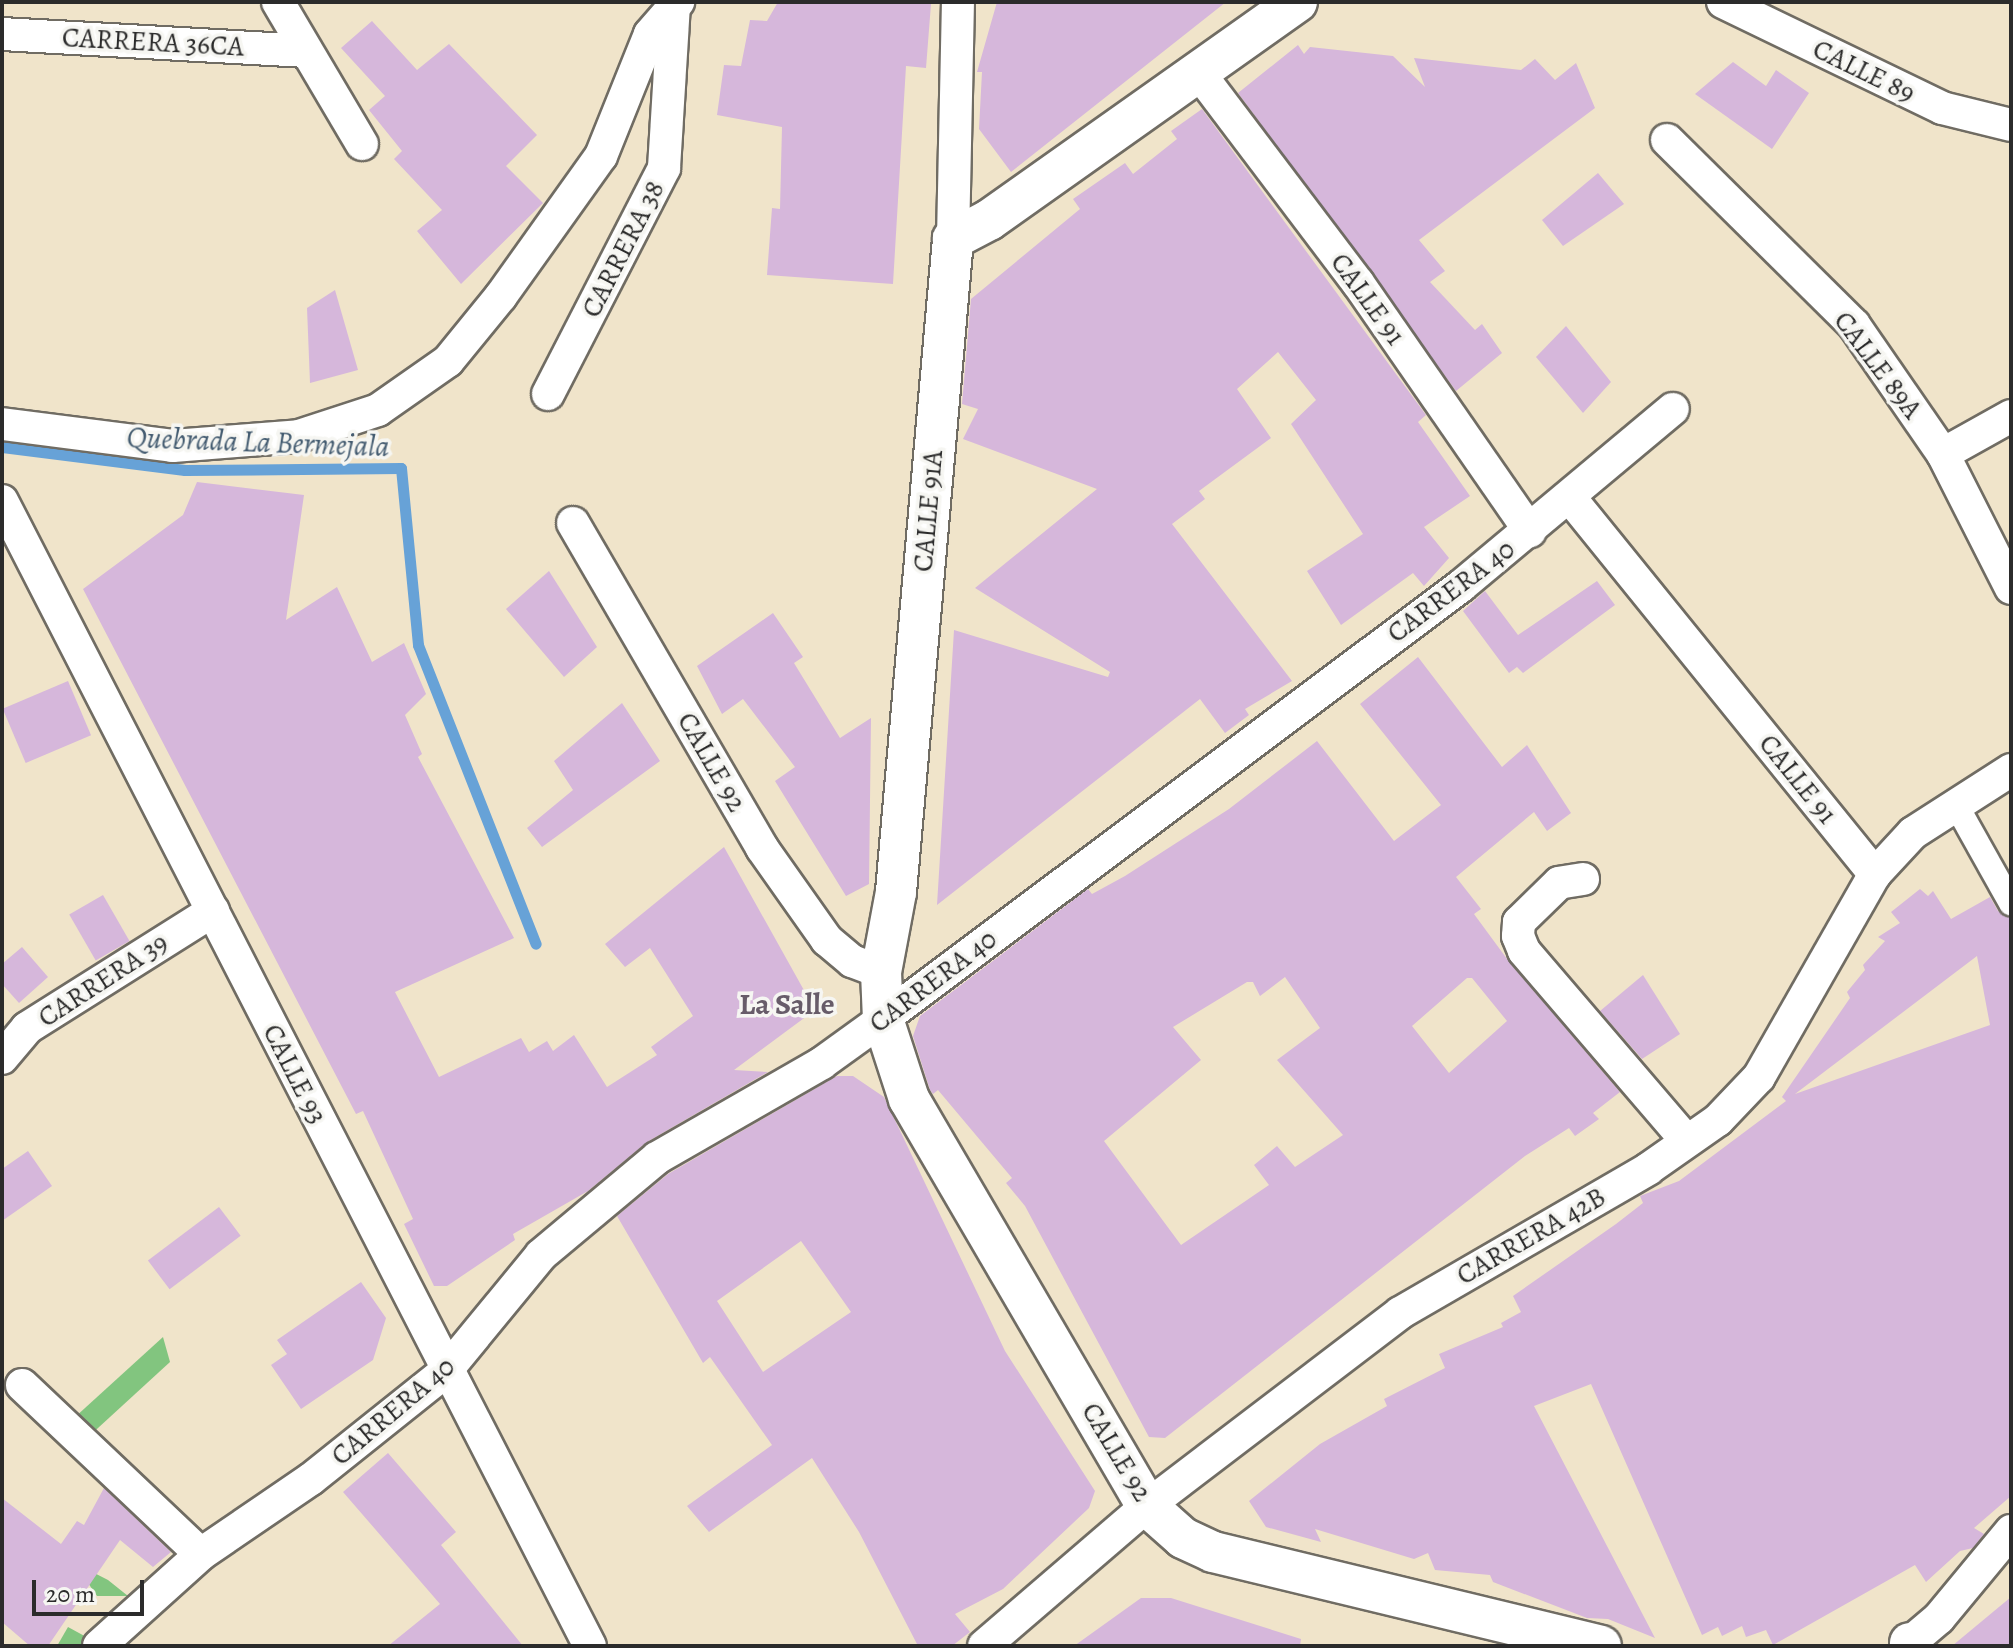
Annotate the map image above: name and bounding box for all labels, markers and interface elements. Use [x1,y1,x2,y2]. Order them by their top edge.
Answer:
street label: CARRERA 36CA [61,20,245,64]
street label: CALLE 89 [1807,32,1921,110]
street label: CARRERA 38 [574,175,672,323]
street label: CALLE 91 [1323,246,1413,352]
street label: CALLE 89A [1827,305,1929,425]
water label: Quebrada La Bermejala [126,419,390,465]
street label: CALLE 91A [906,449,950,573]
street label: CARRERA 40 [1380,532,1522,650]
street label: CALLE 92 [670,706,754,818]
street label: CALLE 91 [1752,727,1844,831]
street label: CARRERA 40 [862,922,1004,1040]
street label: CARRERA 39 [32,926,174,1034]
district label: La Salle [739,986,835,1022]
street label: CALLE 93 [256,1018,334,1130]
street label: CARRERA 42B [1451,1180,1611,1292]
street label: CARRERA 40 [324,1350,462,1472]
street label: CALLE 92 [1074,1397,1160,1507]
scale bar [36,1564,148,1614]
text: 20 m [46,1578,95,1610]

